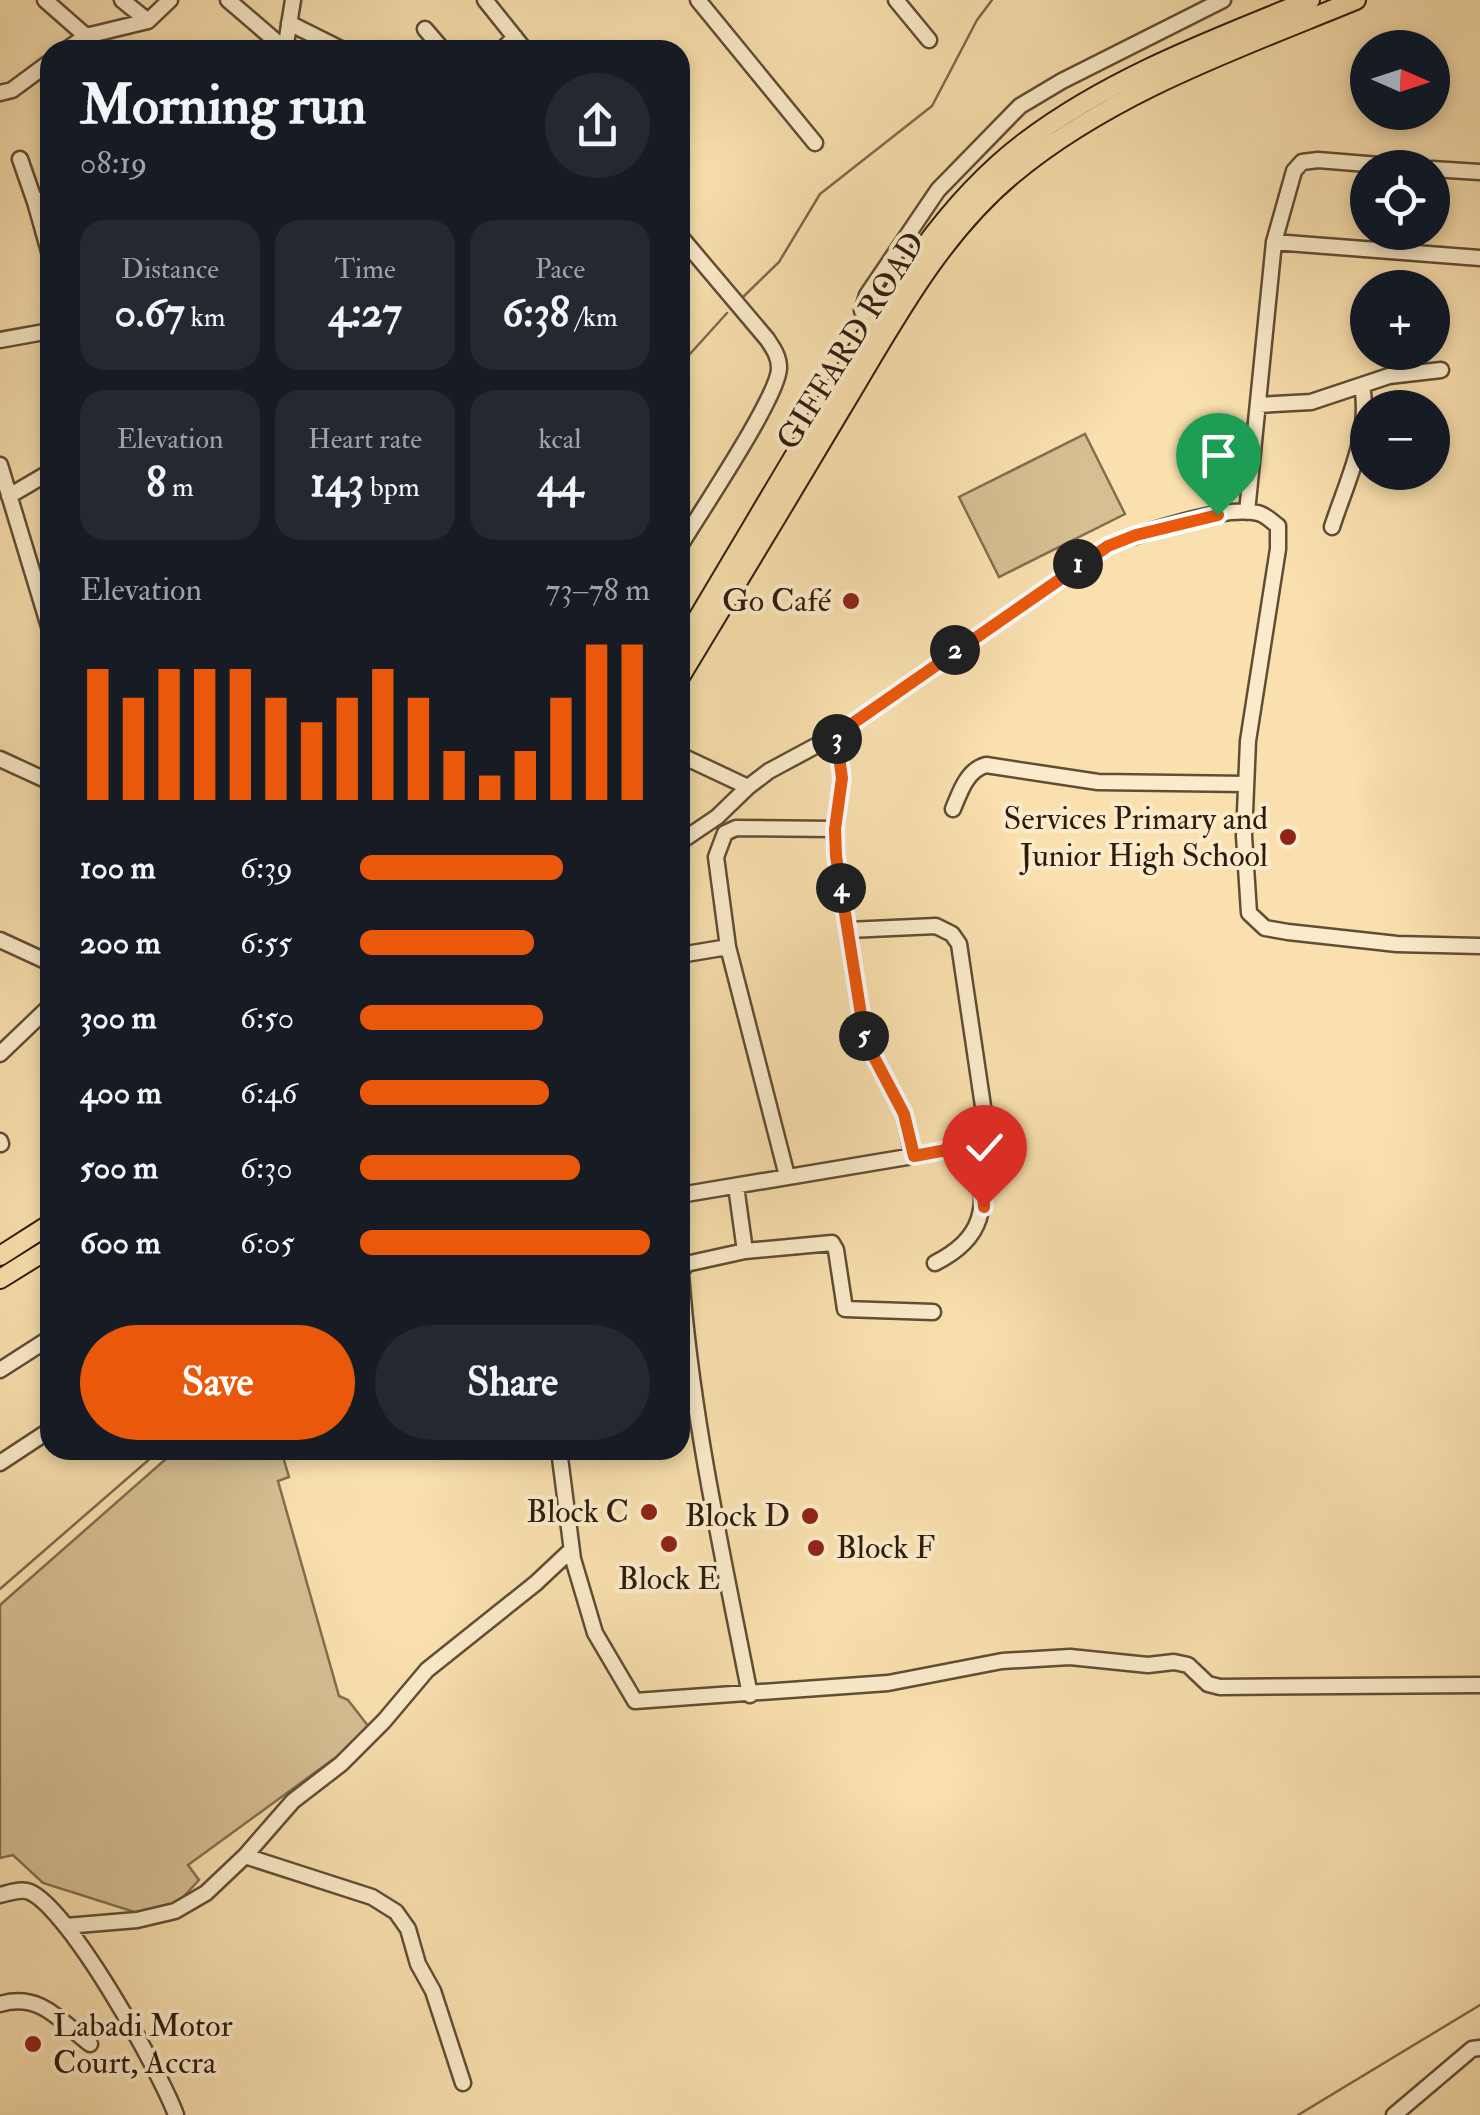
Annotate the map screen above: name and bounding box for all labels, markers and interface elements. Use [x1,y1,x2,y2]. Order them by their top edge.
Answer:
north arrow [1350,30,1450,130]
map controls [1350,30,1450,490]
text: Morning run [80,71,366,140]
button: share [545,73,650,178]
text: 08:19 [80,143,147,183]
button: locate [1350,150,1450,250]
street label: GIFFARD ROAD [768,225,934,457]
text: Distance [121,252,219,287]
text: Time [334,252,396,287]
text: Pace [535,252,585,287]
button: + [1350,270,1450,370]
text: 0.67 [114,287,185,339]
text: 4:27 [328,287,402,339]
text: 6:38 [502,287,570,339]
text: km [185,300,226,335]
text: /km [570,300,618,335]
button: − [1350,390,1450,490]
pin [1176,413,1261,516]
text: Elevation [117,422,223,457]
text: Heart rate [308,422,422,457]
text: kcal [539,422,581,457]
icon: arrive [1191,428,1246,483]
text: 8 [146,457,166,509]
text: 143 [310,457,364,509]
text: 44 [537,457,583,509]
text: m [166,470,194,505]
text: bpm [364,470,420,505]
pin: 1 [1053,539,1103,589]
text: 1 [1073,546,1083,581]
text: Elevation [80,570,202,610]
text: 73–78 m [546,570,650,610]
place label: Go Café [722,581,832,621]
marker: Go Café [840,590,862,612]
pin: 2 [930,625,980,675]
text: 2 [948,632,962,667]
pin: 3 [812,714,862,764]
text: 3 [832,721,842,756]
place label: Services Primary and Junior High School [1004,799,1268,876]
marker: Services Primary and Junior High School [1277,826,1299,848]
text: 100 m [80,848,156,888]
text: 6:39 [240,848,293,888]
pin: 4 [816,863,866,913]
text: 4 [833,870,849,905]
text: 200 m [80,923,161,963]
text: 6:55 [240,923,292,963]
text: 300 m [80,998,157,1038]
text: 6:50 [240,998,294,1038]
pin: 5 [839,1011,889,1061]
text: 5 [858,1018,870,1053]
text: 400 m [80,1073,162,1113]
text: 6:46 [240,1073,297,1113]
pin [942,1105,1027,1208]
icon: check [957,1120,1012,1175]
text: 500 m [80,1148,158,1188]
text: 6:30 [240,1148,293,1188]
text: 600 m [80,1223,161,1263]
text: 6:05 [240,1223,295,1263]
button: Save [80,1325,355,1440]
button: Share [375,1325,650,1440]
place label: Block C [526,1492,629,1532]
place label: Block D [685,1496,790,1536]
marker: Block C [638,1501,660,1523]
marker: Block D [799,1505,821,1527]
place label: Block F [836,1528,935,1568]
marker: Block E [658,1533,680,1555]
marker: Block F [805,1537,827,1559]
place label: Block E [618,1559,720,1599]
place label: Labadi Motor Court, Accra [53,2006,233,2083]
marker: Labadi Motor Court, Accra [22,2033,44,2055]

